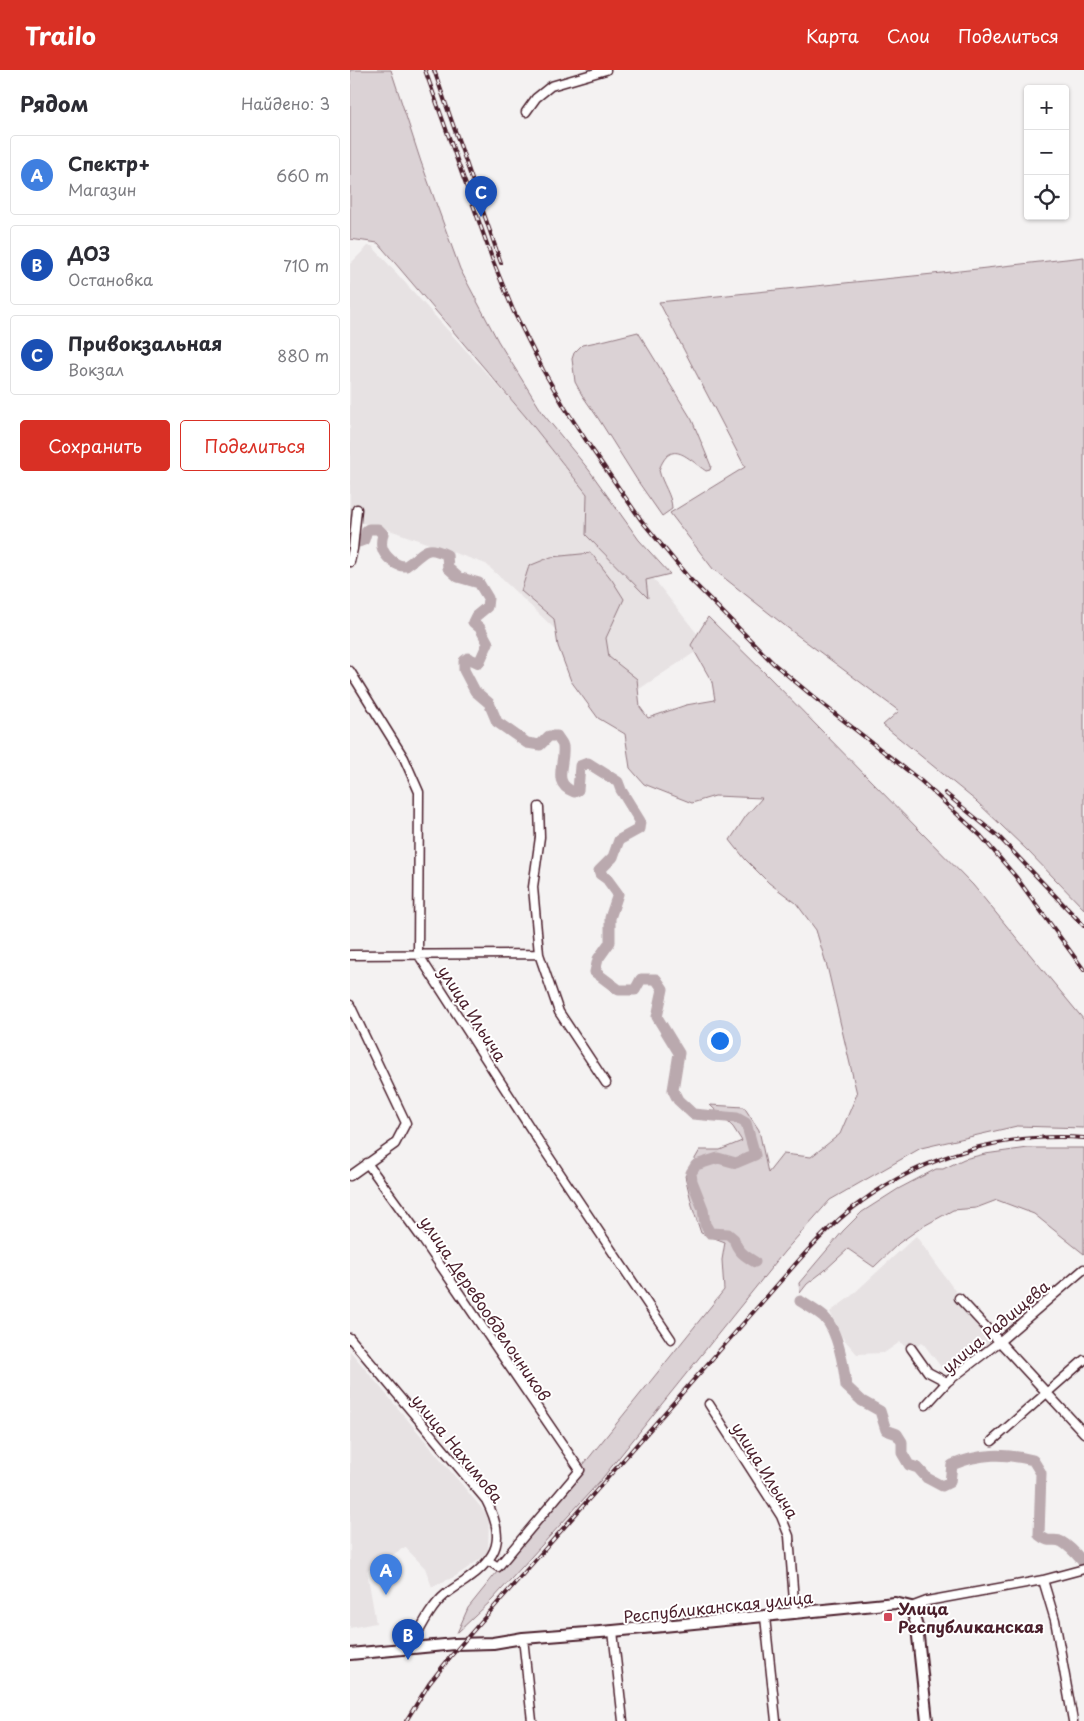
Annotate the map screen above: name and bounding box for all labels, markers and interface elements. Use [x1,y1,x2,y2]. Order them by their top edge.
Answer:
text: Trailo [25,17,96,53]
text: Карта [806,22,859,49]
text: Слои [887,22,930,49]
text: Поделиться [958,22,1059,49]
map controls [1024,85,1069,220]
button: + [1024,85,1069,130]
text: Рядом [20,87,88,119]
text: Найдено: 3 [241,91,330,115]
button: − [1024,130,1069,175]
text: Спектр+ [68,149,150,177]
text: A [31,163,43,187]
text: 660 m [276,163,329,187]
button: locate [1024,175,1069,220]
pin: C [465,176,497,217]
text: Магазин [68,177,137,201]
text: ДОЗ [68,239,110,267]
text: B [32,253,42,277]
text: 710 m [283,253,329,277]
text: Остановка [68,267,153,291]
text: Привокзальная [68,329,222,357]
text: C [31,343,43,367]
text: 880 m [277,343,329,367]
text: Вокзал [68,357,124,381]
button: Сохранить [20,420,170,471]
button: Поделиться [180,420,330,471]
street label: улица Ильича [433,960,513,1066]
your location [707,1028,733,1054]
street label: улица Деревообделочников [415,1211,557,1405]
street label: улица Радищева [936,1274,1054,1378]
street label: улица Нахимова [407,1388,509,1508]
street label: улица Ильича [727,1417,805,1523]
pin: A [370,1554,402,1595]
street label: Республиканская улица [622,1584,814,1628]
place label: Улица Республиканская [897,1596,1044,1638]
marker: Улица Республиканская [882,1611,894,1623]
pin: B [392,1619,424,1660]

